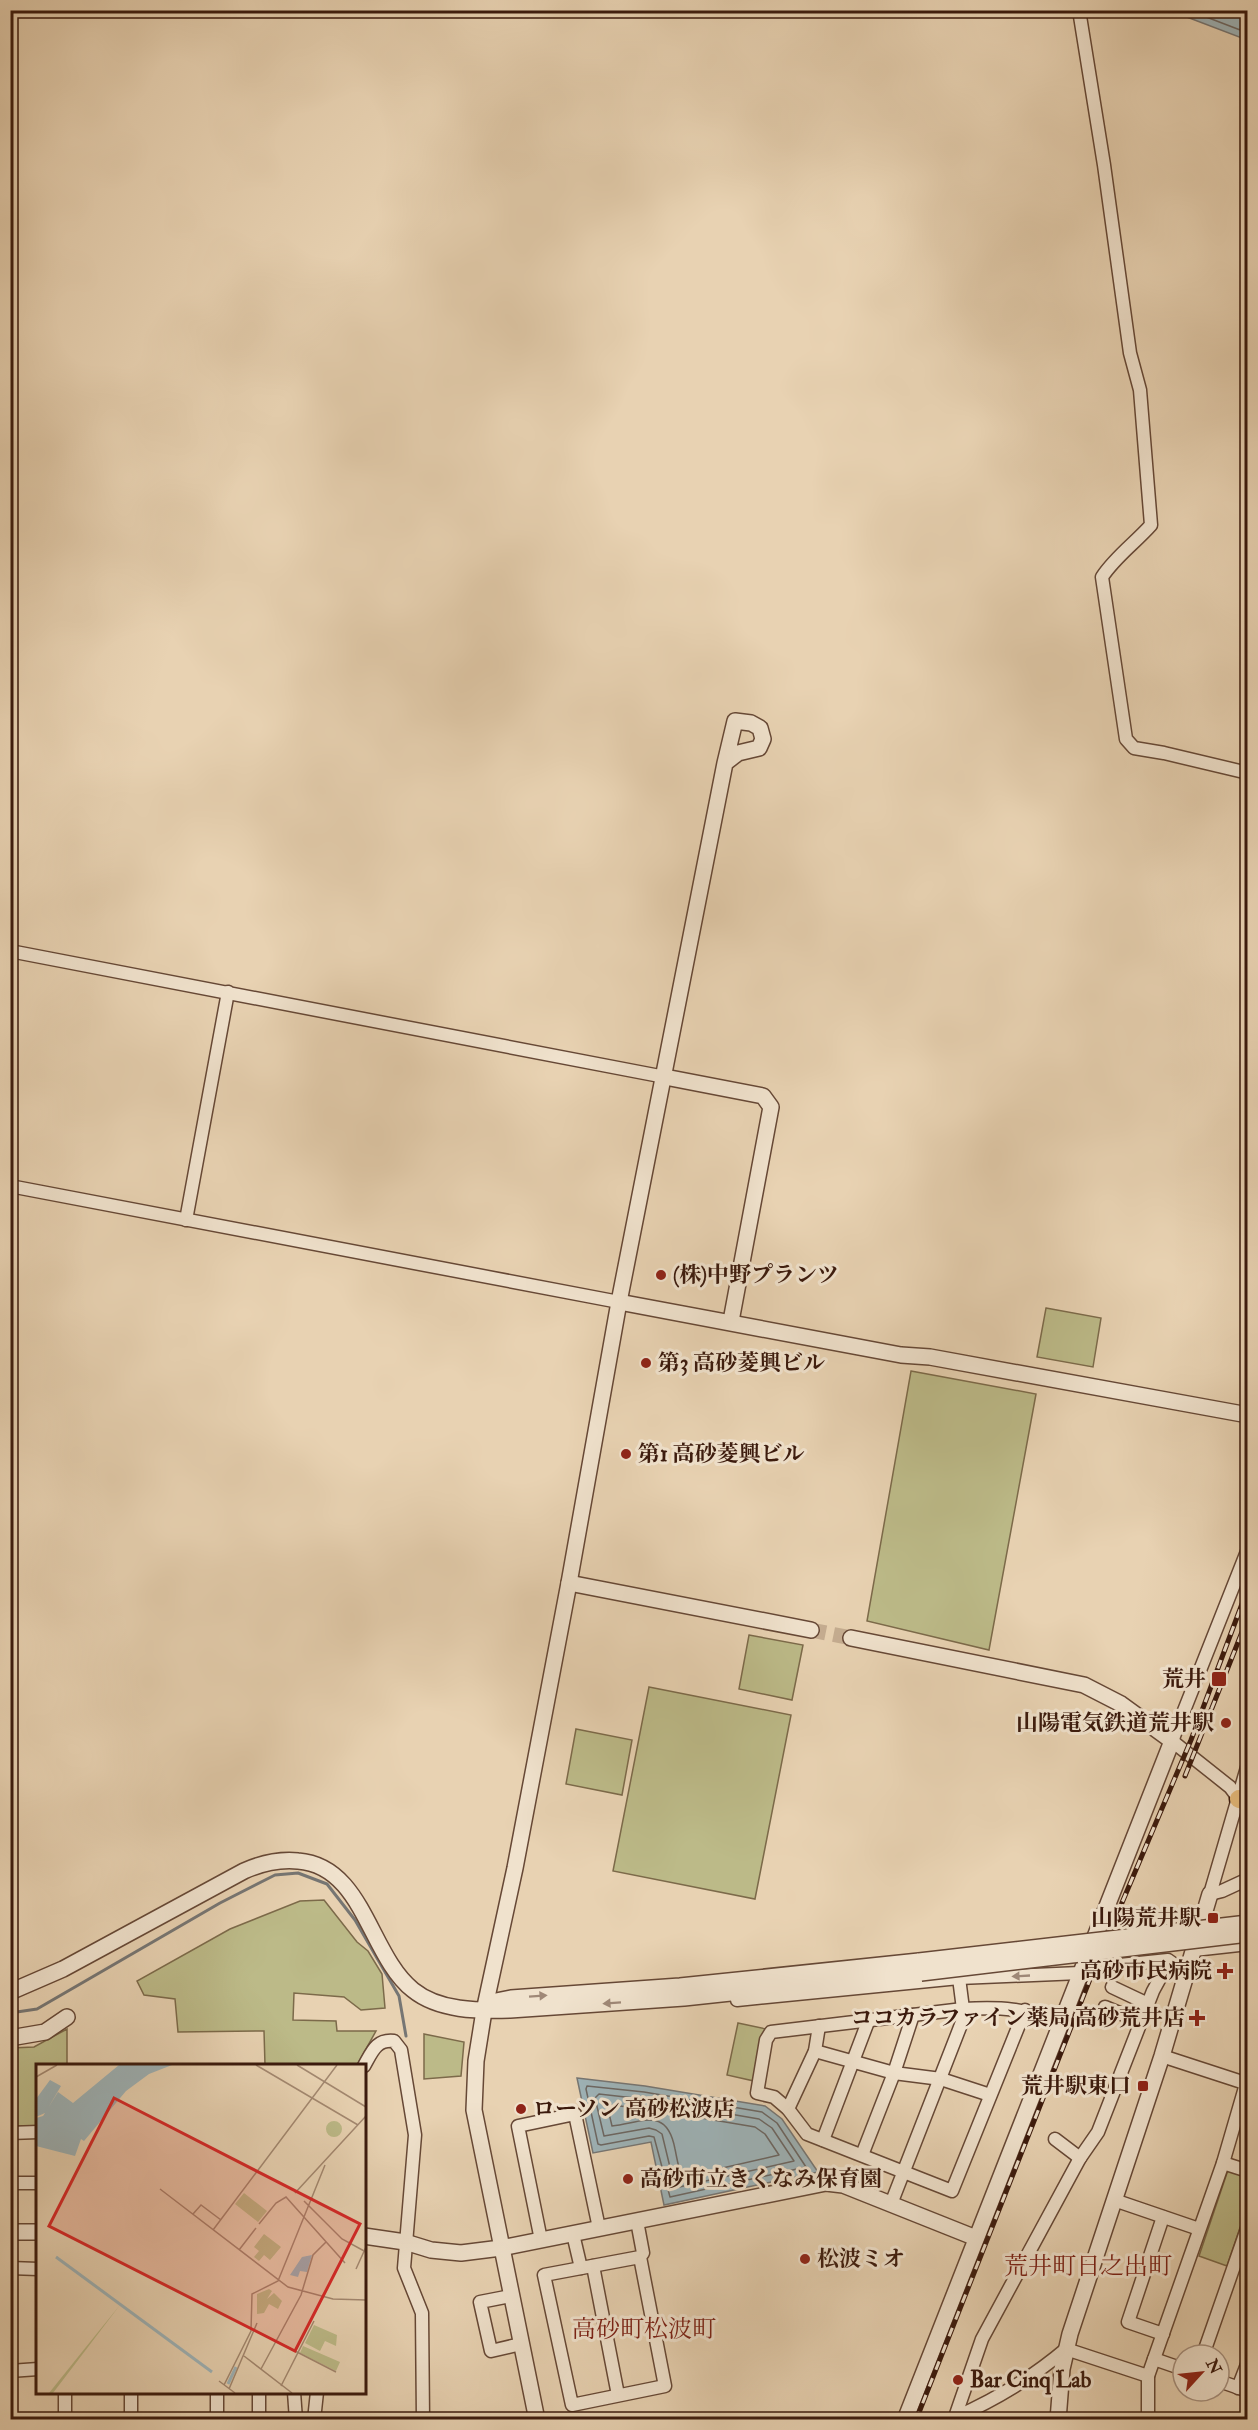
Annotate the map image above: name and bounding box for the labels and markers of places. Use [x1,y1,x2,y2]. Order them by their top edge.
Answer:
place label: (株)中野プランツ [673,1261,839,1289]
marker: (株)中野プランツ [654,1268,668,1282]
place label: 第3 高砂菱興ビル [658,1349,825,1377]
marker: 第3 高砂菱興ビル [639,1356,653,1370]
place label: 第1 高砂菱興ビル [638,1440,804,1468]
marker: 第1 高砂菱興ビル [619,1447,633,1461]
place label: 荒井 [1162,1665,1206,1693]
marker: 荒井 [1210,1670,1228,1688]
place label: 山陽電気鉄道荒井駅 [1016,1709,1214,1737]
marker: 山陽電気鉄道荒井駅 [1219,1716,1233,1730]
place label: 山陽荒井駅 [1091,1904,1201,1932]
marker: 山陽荒井駅 [1206,1911,1220,1925]
place label: 高砂市民病院 [1080,1957,1212,1985]
marker: 高砂市民病院 [1216,1962,1234,1980]
place label: ココカラファイン薬局 高砂荒井店 [851,2004,1185,2032]
marker: ココカラファイン薬局 高砂荒井店 [1190,2011,1204,2025]
place label: 荒井駅東口 [1021,2072,1131,2100]
marker: 荒井駅東口 [1136,2079,1150,2093]
place label: ローソン 高砂松波店 [533,2095,735,2123]
marker: ローソン 高砂松波店 [514,2102,528,2116]
place label: 高砂市立きくなみ保育園 [640,2165,882,2193]
marker: 高砂市立きくなみ保育園 [621,2172,635,2186]
place label: 松波ミオ [817,2245,905,2273]
marker: 松波ミオ [798,2252,812,2266]
place label: Bar Cinq Lab [970,2366,1091,2395]
marker: Bar Cinq Lab [951,2373,965,2387]

